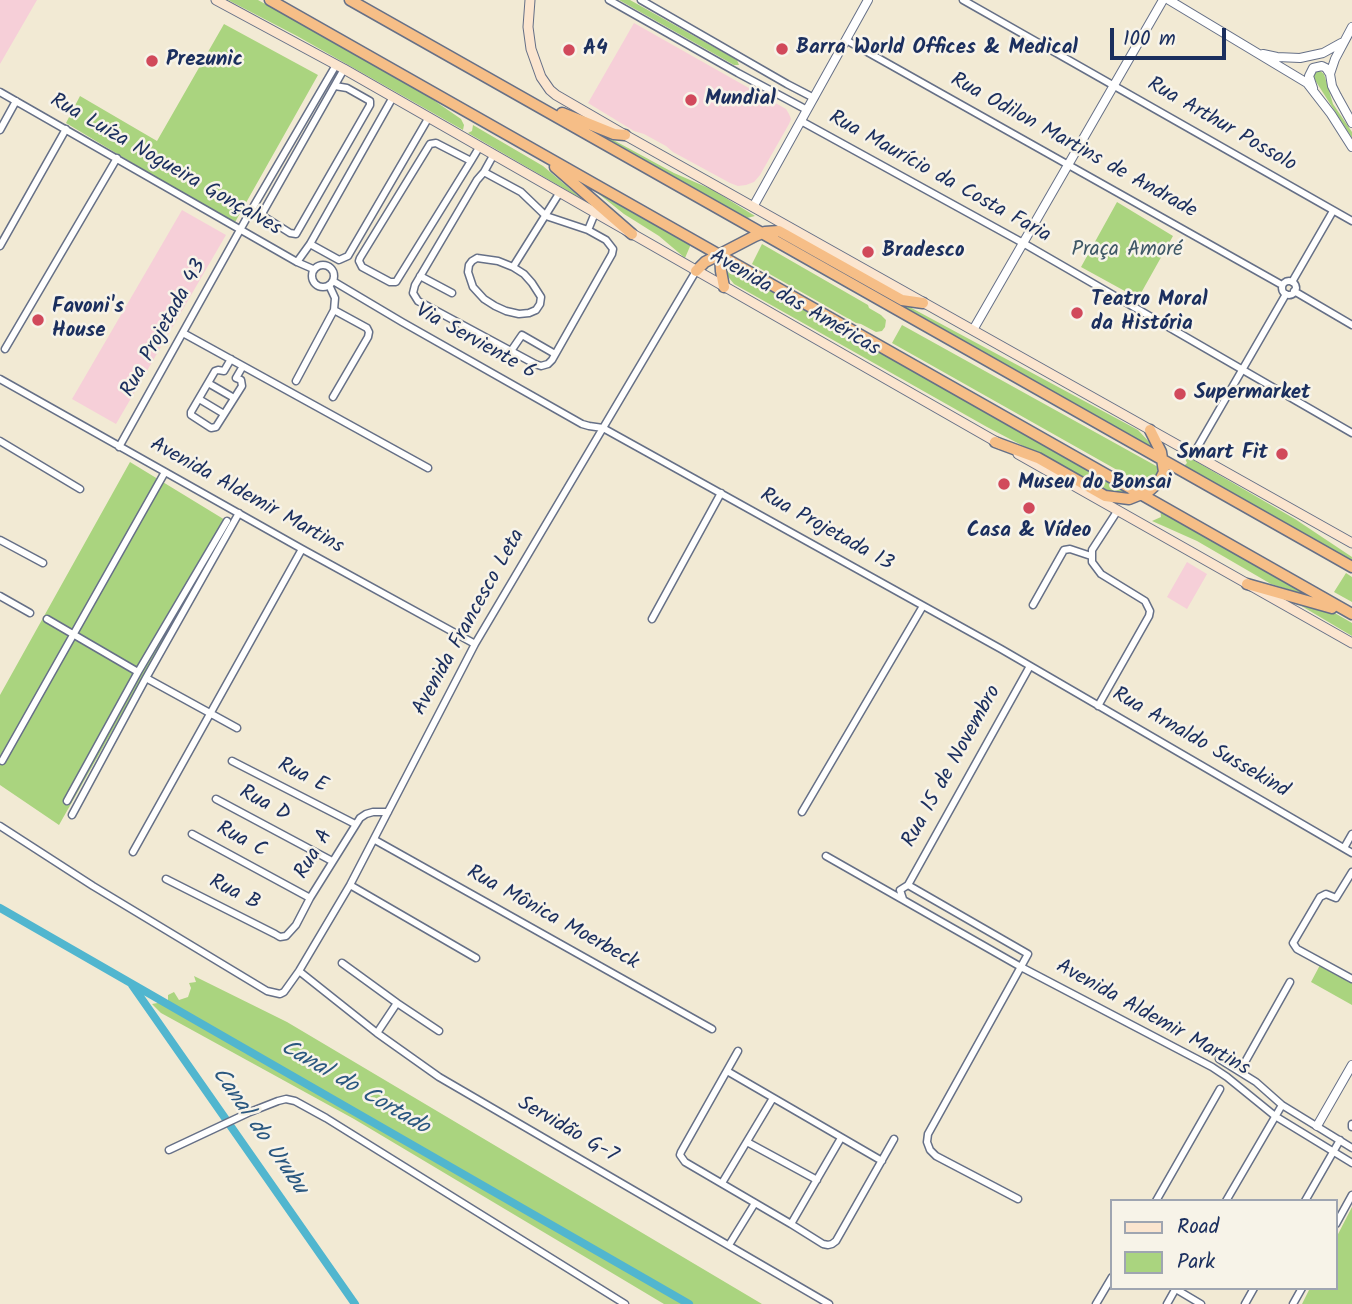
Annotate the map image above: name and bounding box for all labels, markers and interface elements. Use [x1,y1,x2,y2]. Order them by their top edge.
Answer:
scale bar [1114,14,1230,58]
text: 100 m [1123,23,1176,56]
place label: Barra World Offices & Medical [796,36,1078,62]
place label: A4 [583,37,608,63]
marker: Barra World Offices & Medical [774,41,790,57]
marker: A4 [561,42,577,58]
place label: Prezunic [166,48,243,74]
marker: Prezunic [144,53,160,69]
street label: Rua Odilon Martins de Andrade [945,69,1201,225]
street label: Rua Arthur Possolo [1142,73,1300,179]
place label: Mundial [705,87,776,113]
street label: Rua Luíza Nogueira Gonçalves [45,89,285,243]
marker: Mundial [683,92,699,108]
street label: Rua Maurício da Costa Faria [823,106,1055,250]
park label: Praça Amoré [1071,238,1183,264]
place label: Bradesco [882,239,965,265]
marker: Bradesco [860,244,876,260]
street label: Avenida das Américas [704,245,884,363]
street label: Rua Projetada 43 [117,256,213,402]
place label: Teatro Moral da História [1091,288,1207,338]
place label: Favoni's House [52,295,124,345]
street label: Via Serviente 6 [410,299,540,387]
marker: Teatro Moral da História [1069,305,1085,321]
marker: Favoni's House [30,312,46,328]
place label: Supermarket [1194,381,1311,407]
marker: Supermarket [1172,386,1188,402]
street label: Avenida Aldemir Martins [145,433,347,561]
place label: Smart Fit [1177,441,1268,467]
marker: Smart Fit [1274,446,1290,462]
place label: Museu do Bonsai [1018,471,1172,497]
marker: Museu do Bonsai [996,476,1012,492]
street label: Rua Projetada 13 [755,484,897,578]
marker: Casa & Vídeo [1021,500,1037,516]
place label: Casa & Vídeo [967,519,1091,545]
street label: Avenida Francesco Leta [408,526,532,720]
street label: Rua 15 de Novembro [898,682,1008,852]
street label: Rua Arnaldo Sussekind [1107,683,1293,805]
street label: Rua E [273,754,331,800]
street label: Rua D [234,781,294,829]
street label: Rua C [212,817,270,865]
street label: Rua A [290,826,340,884]
street label: Rua Mônica Moerbeck [462,861,642,977]
street label: Rua B [204,871,264,917]
street label: Avenida Aldemir Martins [1051,955,1253,1083]
water label: Canal do Cortado [275,1035,433,1143]
water label: Canal do Urubu [204,1063,312,1201]
street label: Servidão G-7 [512,1092,622,1170]
legend [1110,1199,1338,1290]
text: Road [1177,1211,1219,1244]
text: Park [1177,1246,1215,1279]

